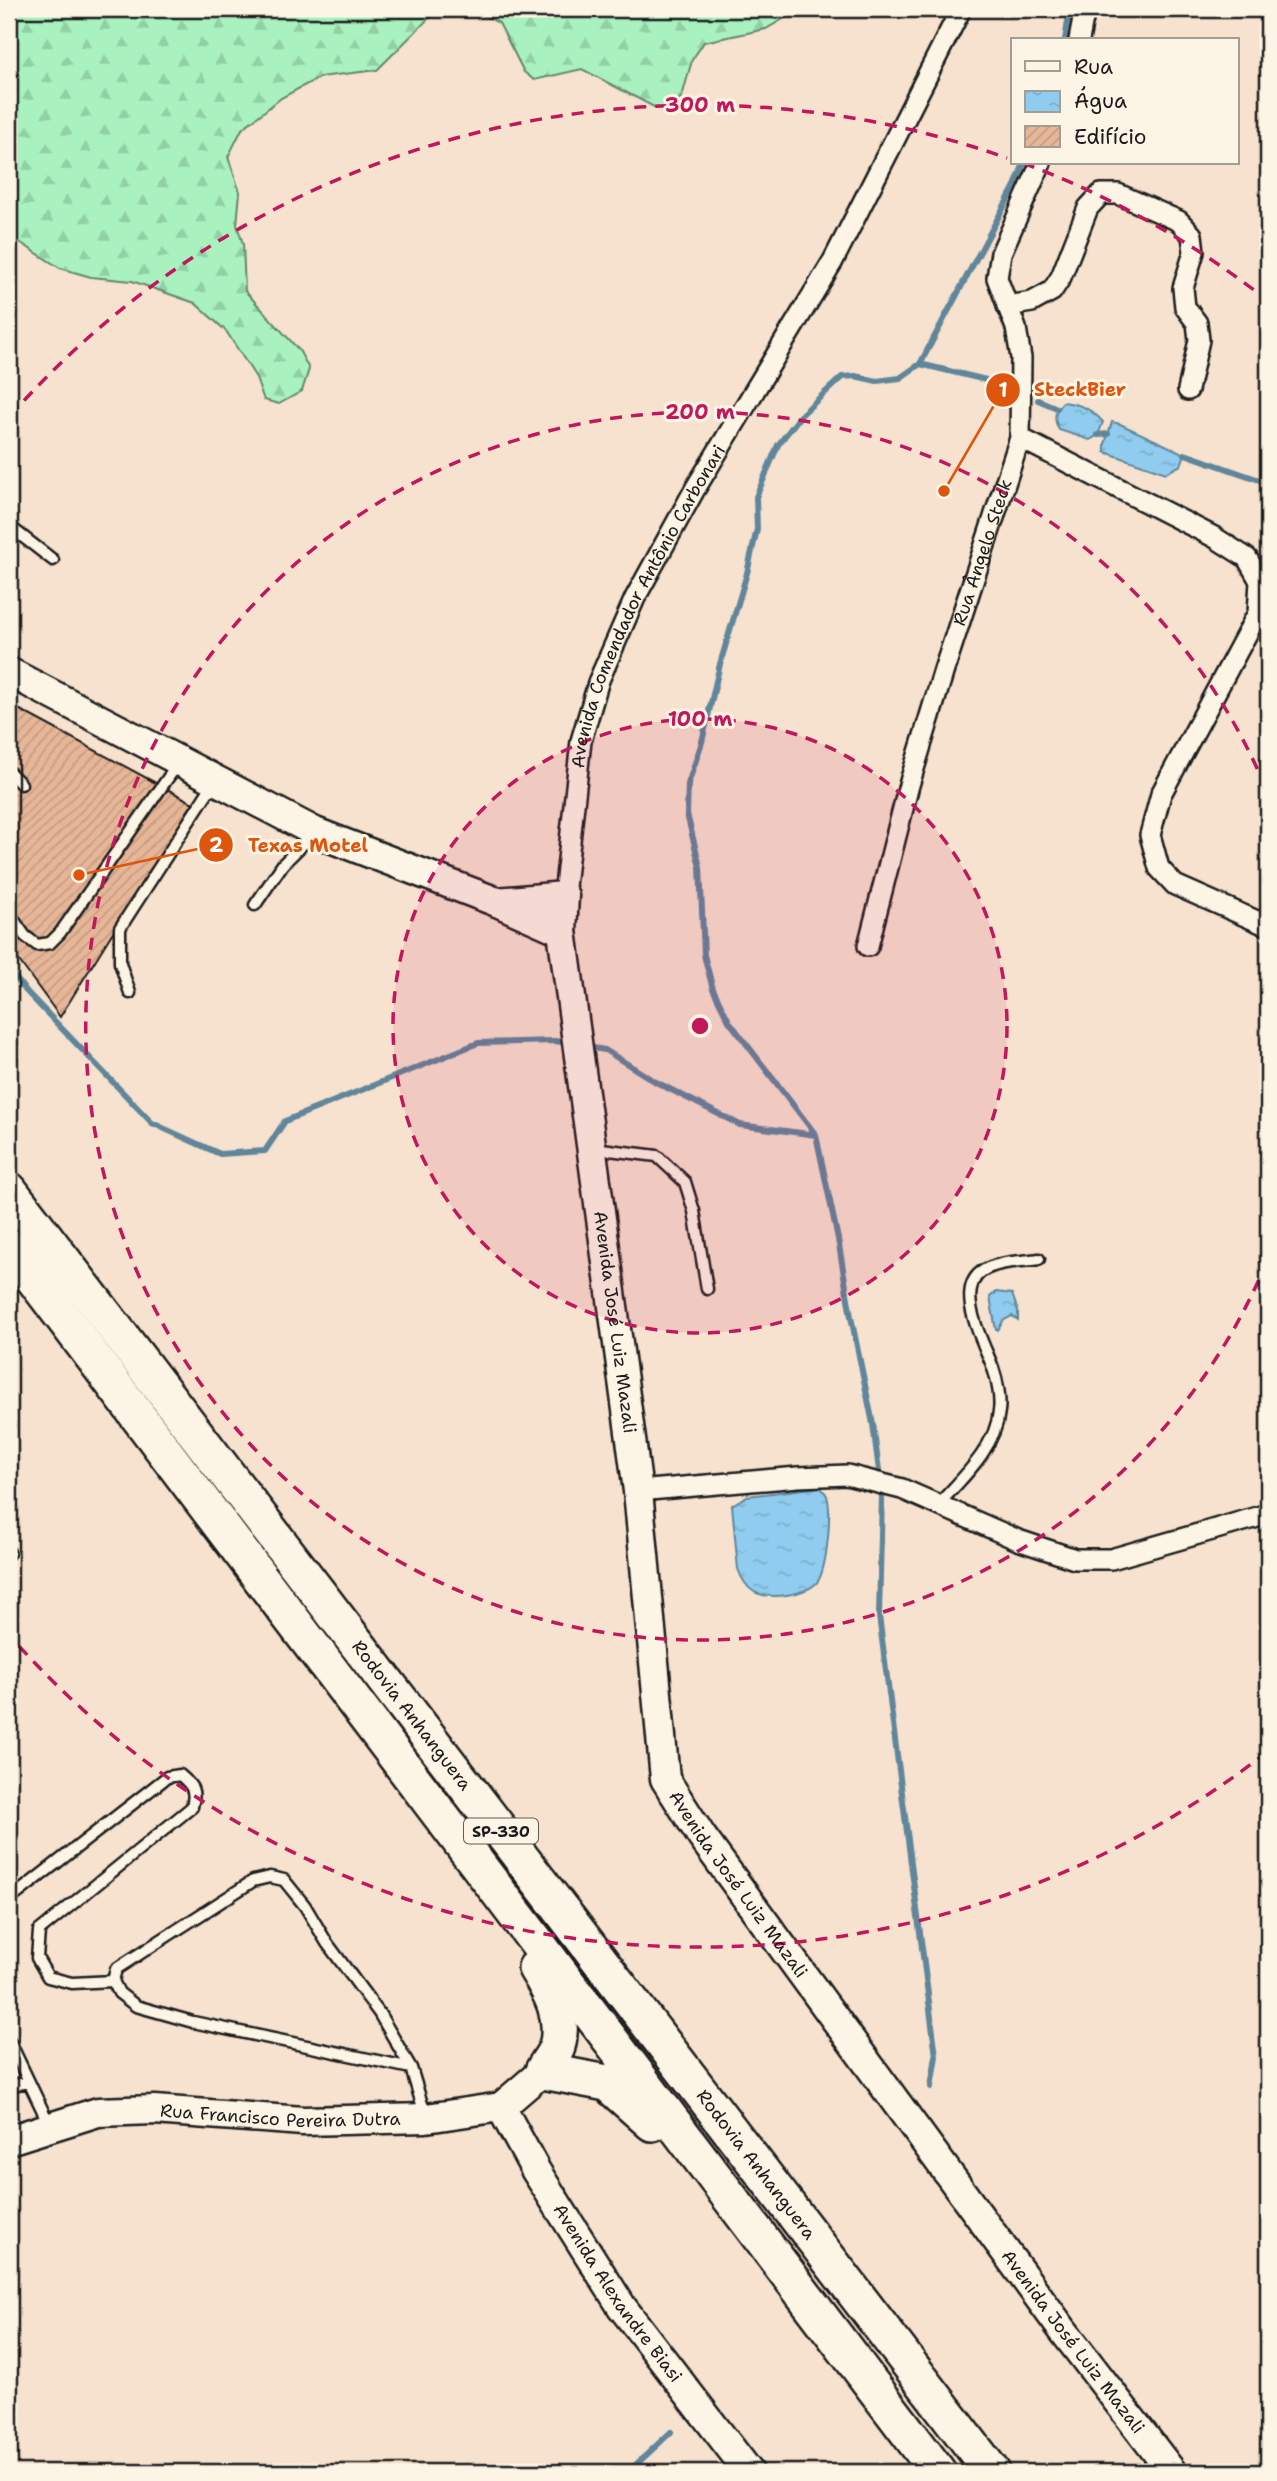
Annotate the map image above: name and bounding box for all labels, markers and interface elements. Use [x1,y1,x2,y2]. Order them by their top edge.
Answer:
legend [1011,38,1238,164]
text: Rua [1074,53,1113,81]
text: Água [1074,86,1127,115]
text: 300 m [665,91,735,119]
text: Edifício [1074,123,1146,151]
callout: SteckBier [985,370,1140,410]
text: 1 [998,376,1008,404]
text: SteckBier [1034,377,1126,402]
text: 200 m [665,398,735,426]
street label: Avenida Comendador Antônio Carbonari [566,440,731,769]
street label: Rua Ângelo Steck [947,476,1018,629]
text: 100 m [668,705,732,733]
callout: Texas Motel [199,825,382,865]
text: 2 [209,831,224,859]
text: Texas Motel [248,833,368,858]
centre of rings [688,1014,712,1038]
street label: Avenida José Luiz Mazali [588,1209,642,1435]
street label: Rodovia Anhanguera [347,1635,477,1795]
street label: Avenida José Luiz Mazali [664,1786,813,1983]
road number: SP-330 [464,1818,538,1843]
street label: Rodovia Anhanguera [691,2085,821,2244]
street label: Rua Francisco Pereira Dutra [159,2098,401,2133]
street label: Avenida Alexandre Biasi [548,2199,688,2387]
street label: Avenida José Luiz Mazali [996,2245,1150,2439]

